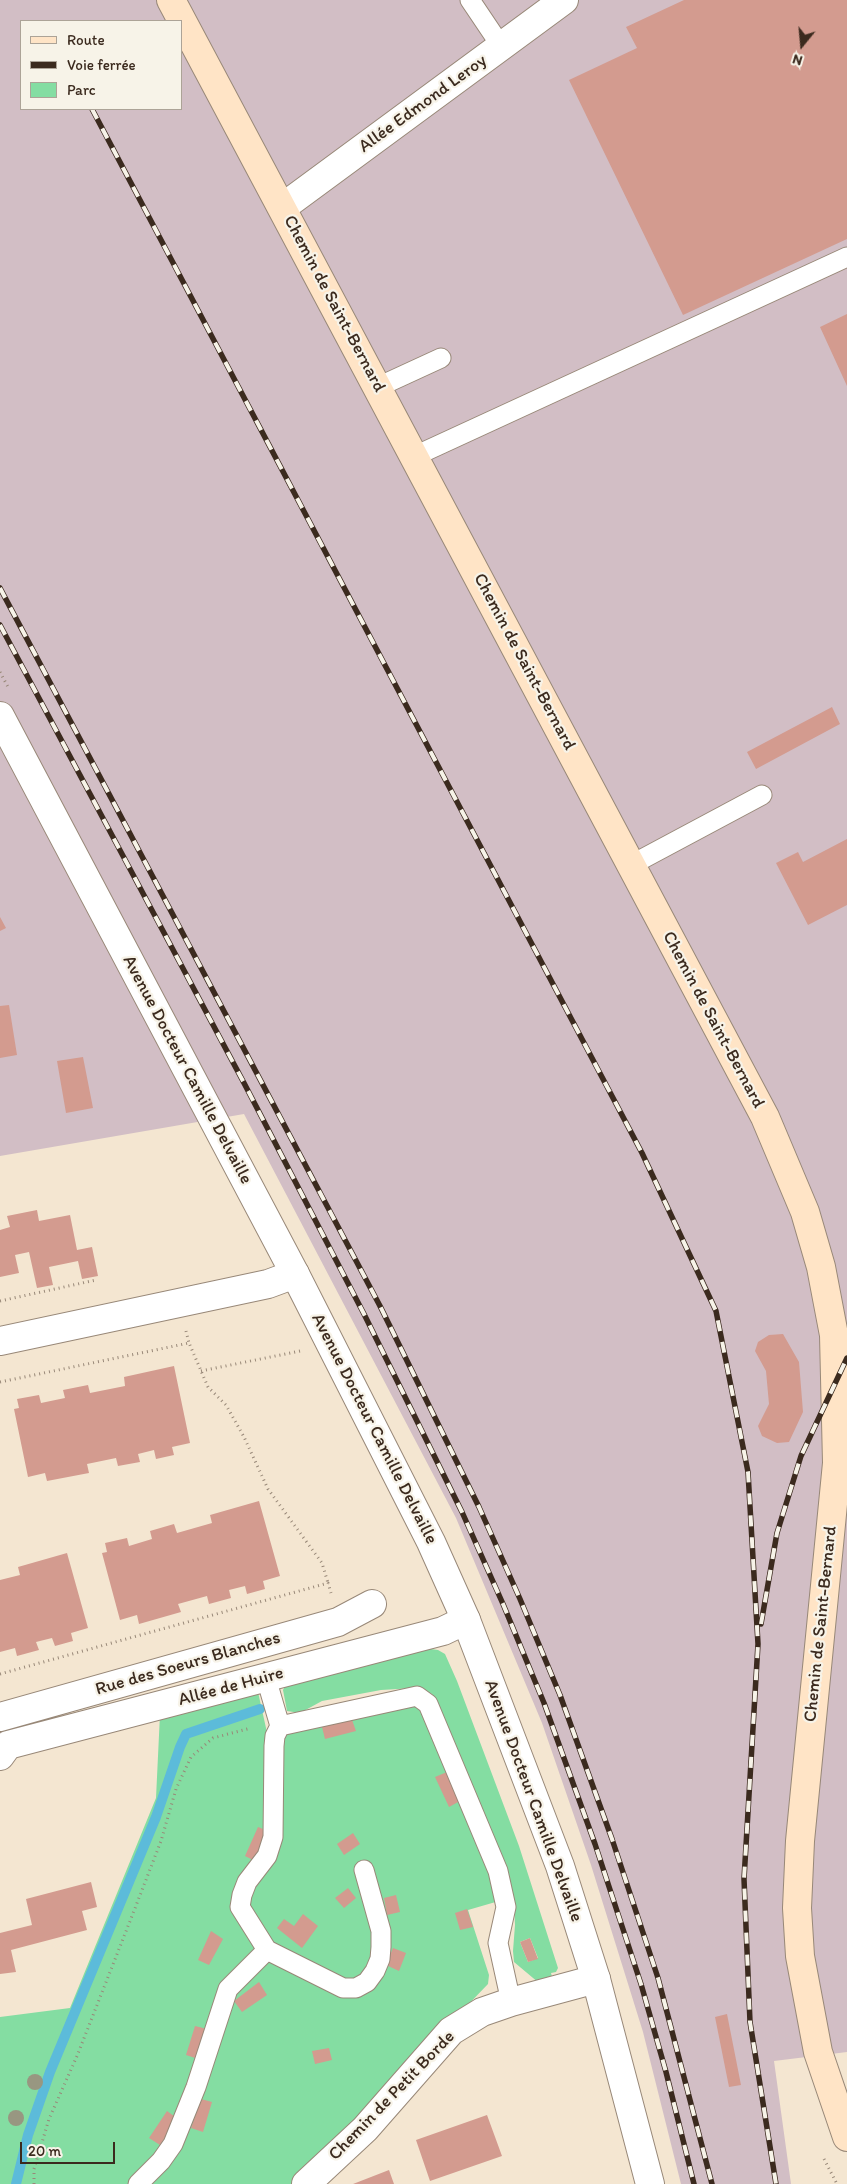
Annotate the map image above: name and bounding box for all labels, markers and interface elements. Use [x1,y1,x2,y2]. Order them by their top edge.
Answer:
legend [20,20,182,110]
north arrow [777,20,827,70]
text: Route [67,31,105,49]
street label: Allée Edmond Leroy [355,50,491,158]
text: N [790,50,804,69]
text: Voie ferrée [67,56,136,74]
text: Parc [67,81,96,99]
street label: Chemin de Saint-Bernard [278,212,390,396]
street label: Chemin de Saint-Bernard [468,570,580,754]
street label: Chemin de Saint-Bernard [657,928,769,1112]
street label: Avenue Docteur Camille Delvaille [117,952,257,1188]
street label: Avenue Docteur Camille Delvaille [306,1310,442,1548]
street label: Chemin de Saint-Bernard [800,1525,842,1723]
street label: Rue des Soeurs Blanches [93,1627,283,1701]
street label: Allée de Huire [176,1663,286,1711]
street label: Avenue Docteur Camille Delvaille [479,1677,587,1925]
street label: Chemin de Petit Borde [324,2027,460,2165]
scale bar [22,2132,118,2164]
text: 20 m [28,2142,61,2160]

